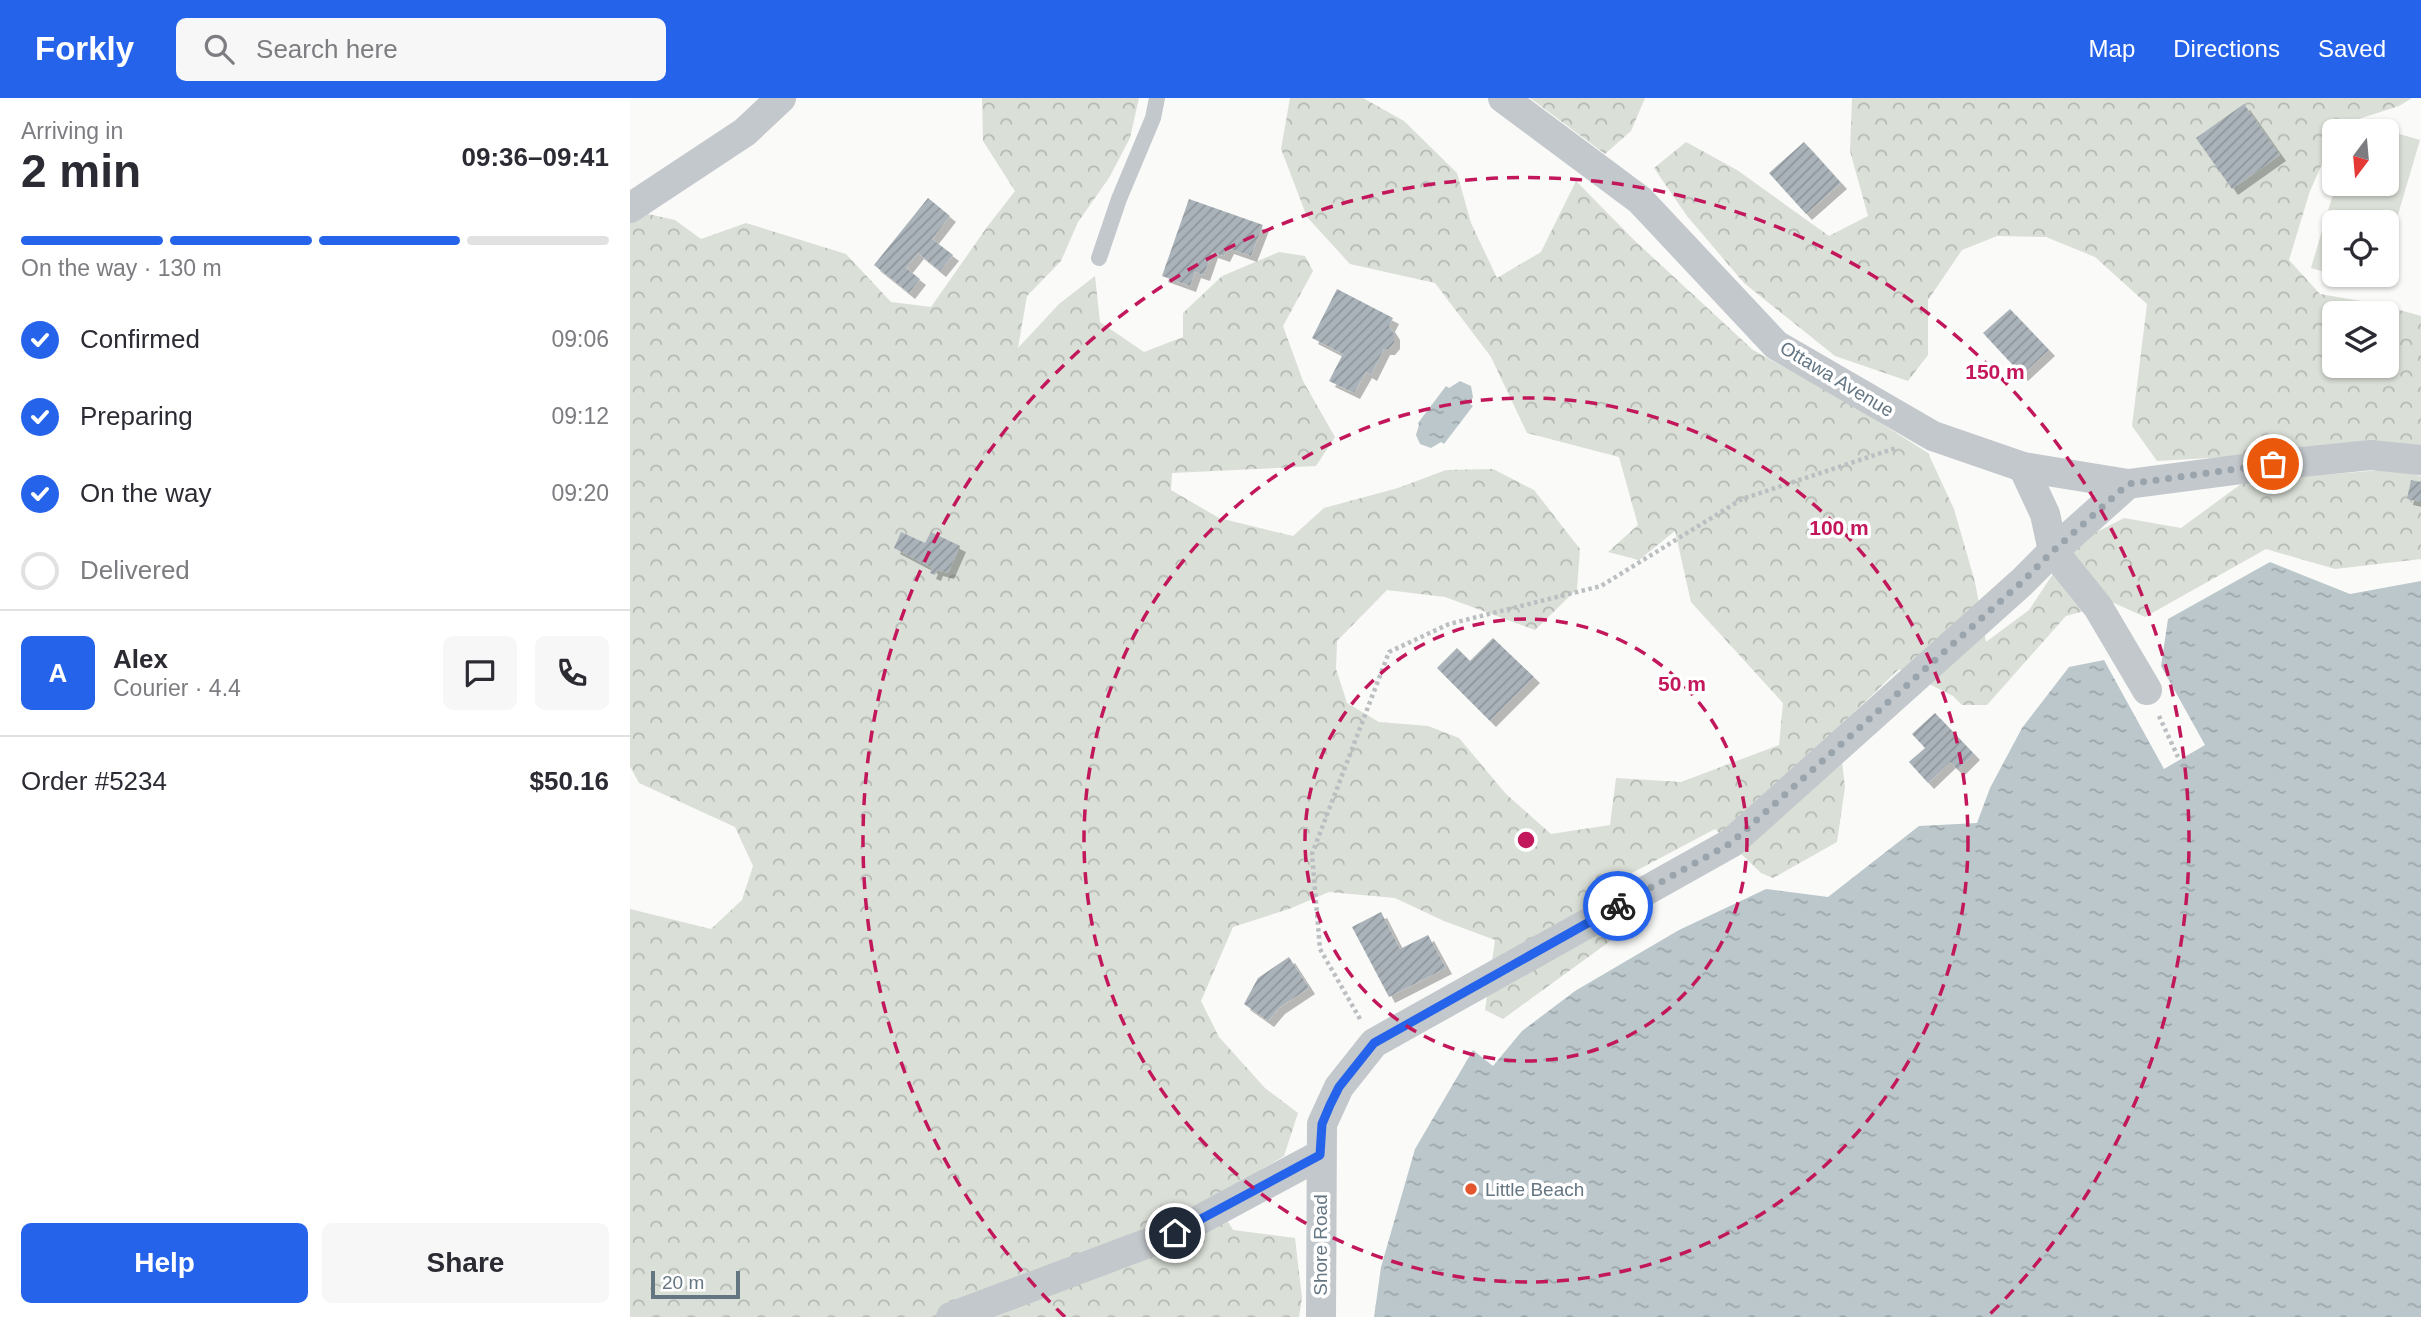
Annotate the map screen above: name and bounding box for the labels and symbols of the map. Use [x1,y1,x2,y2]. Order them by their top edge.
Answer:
north arrow [2322,119,2399,196]
street label: Ottawa Avenue [1777,337,1897,421]
text: 150 m [1965,360,2025,383]
pin [2243,434,2303,494]
text: 100 m [1809,516,1869,539]
text: 50 m [1658,672,1706,695]
centre of rings [1514,828,1538,852]
courier [1583,871,1653,941]
place label: Little Beach [1485,1179,1584,1200]
marker: Little Beach [1463,1181,1479,1197]
street label: Shore Road [1310,1194,1331,1296]
pin [1145,1203,1205,1263]
scale bar [651,1268,740,1300]

